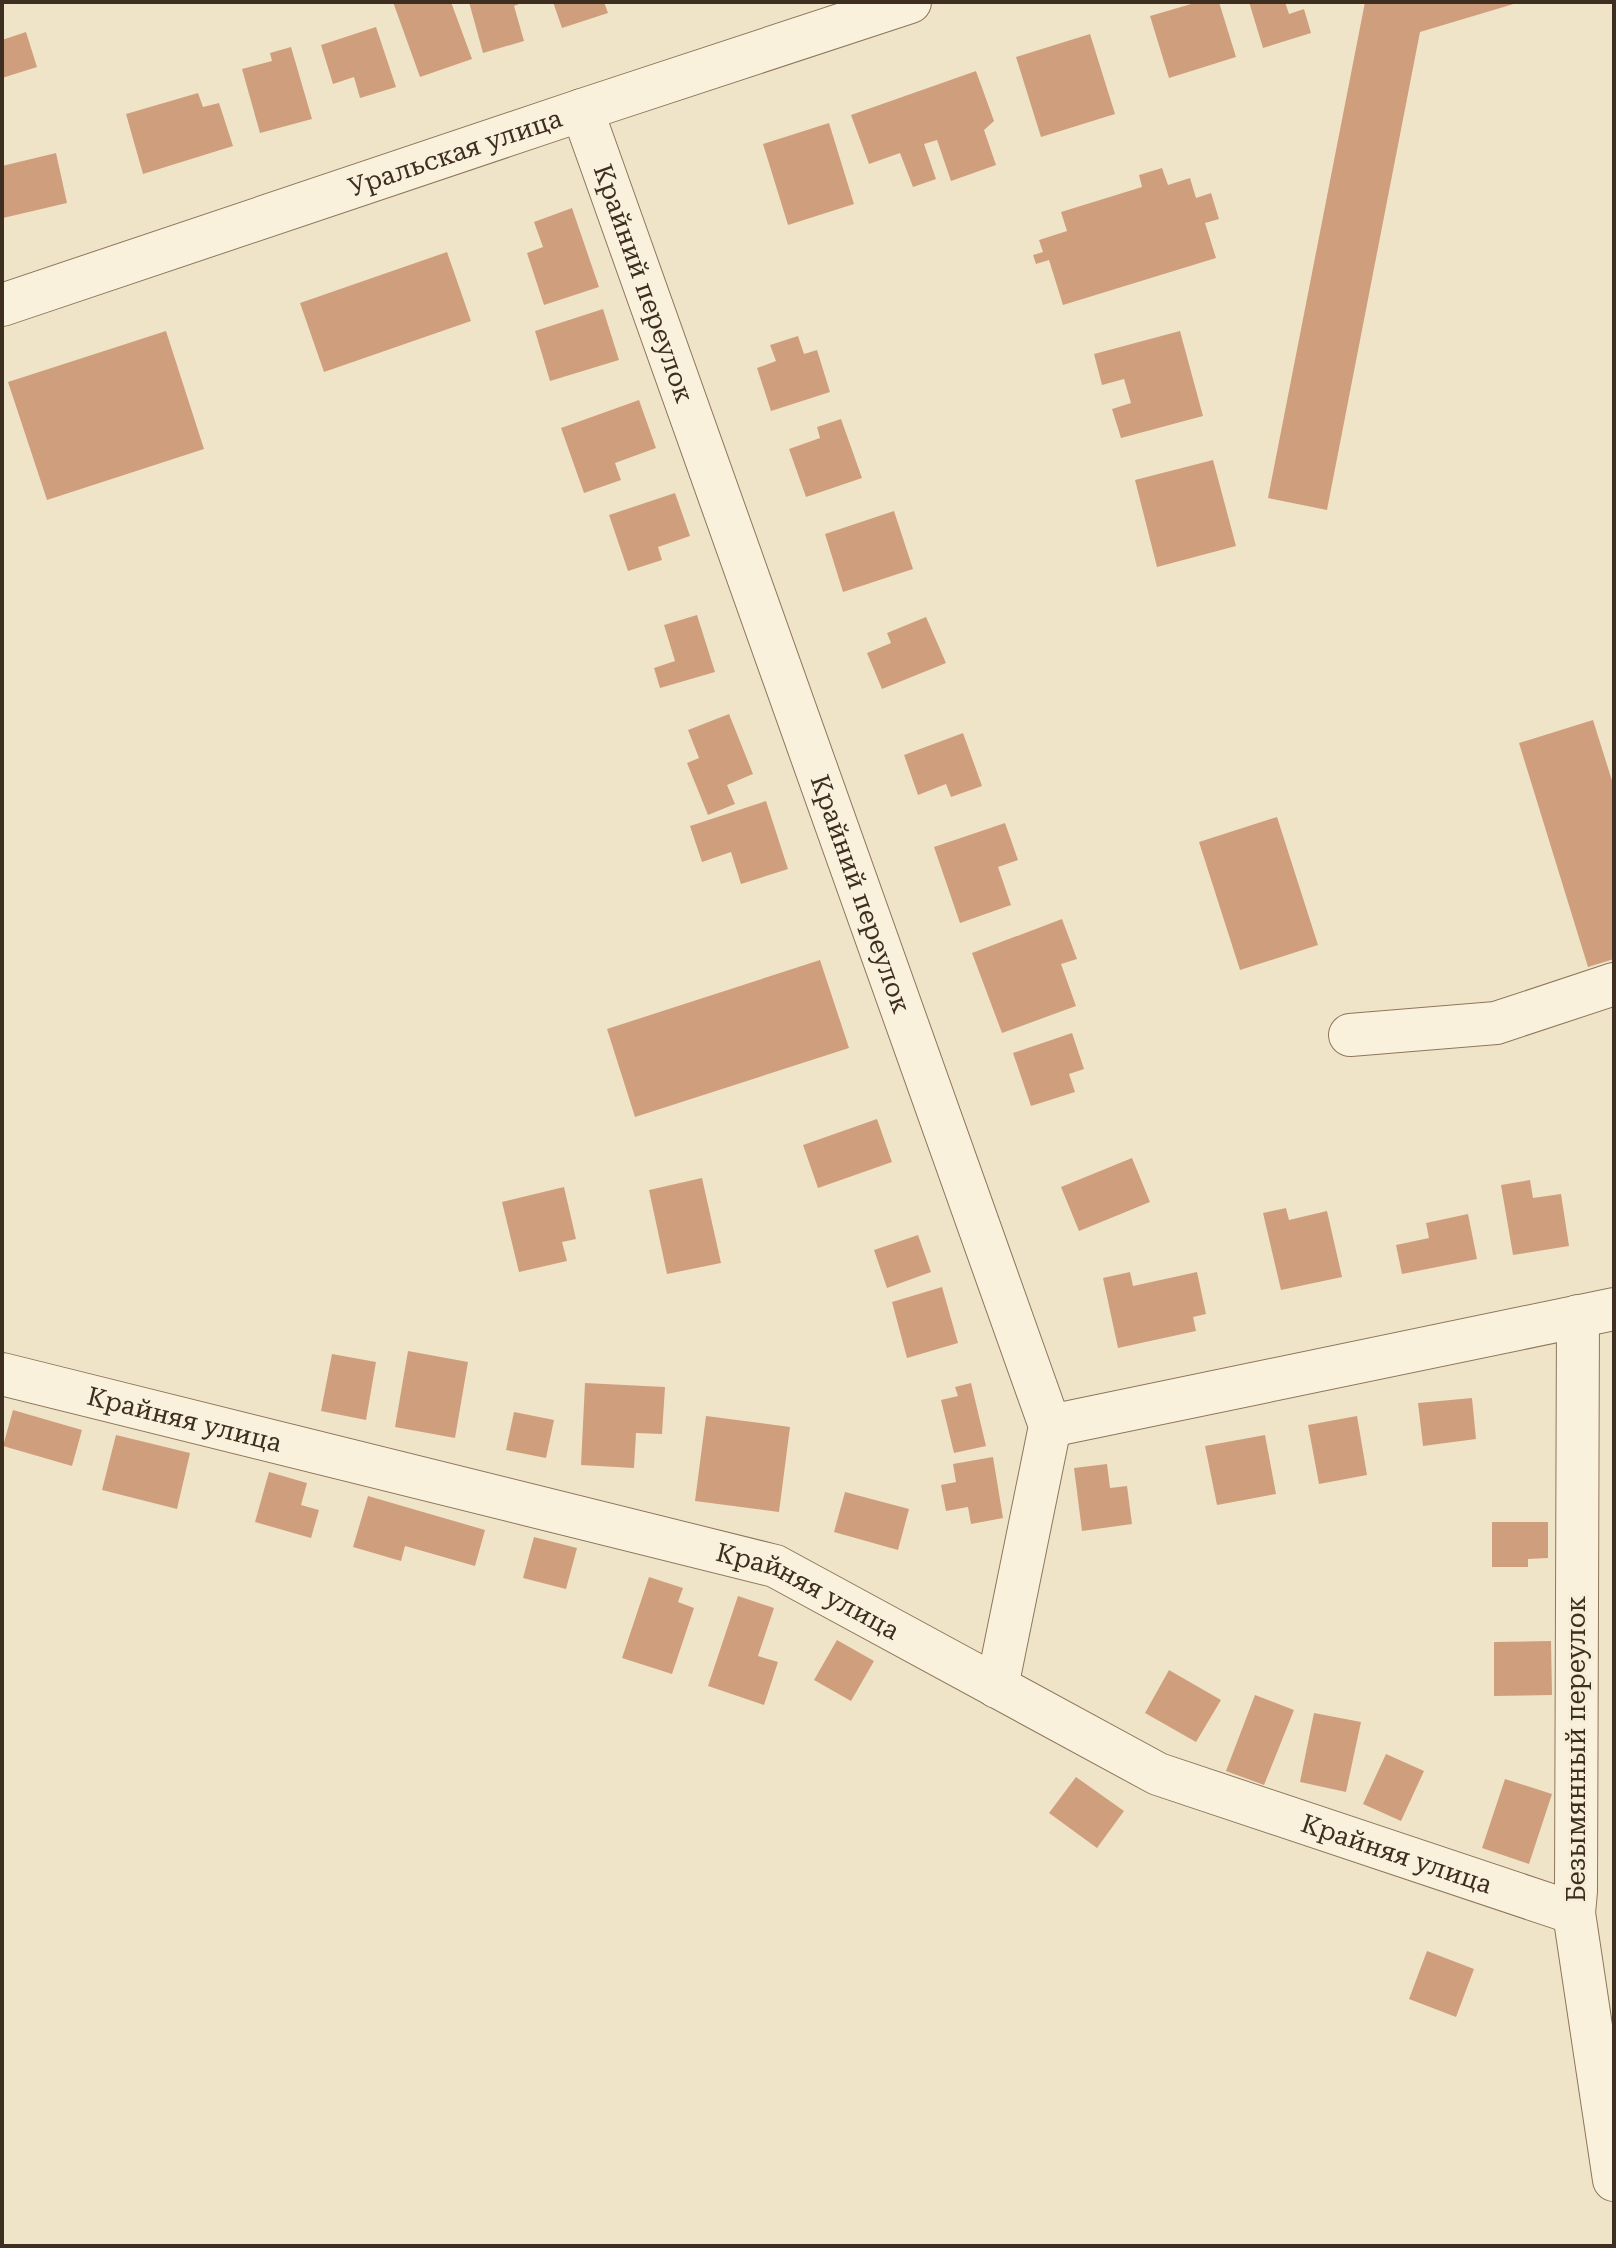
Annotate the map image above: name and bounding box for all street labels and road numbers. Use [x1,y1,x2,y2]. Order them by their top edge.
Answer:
street label: Уральская улица [344,103,566,202]
street label: Крайний переулок [587,160,700,407]
street label: Крайний переулок [805,771,917,1017]
street label: Крайняя улица [84,1381,285,1458]
street label: Крайняя улица [713,1537,905,1646]
street label: Безымянный переулок [1561,1596,1591,1902]
street label: Крайняя улица [1297,1808,1496,1900]

